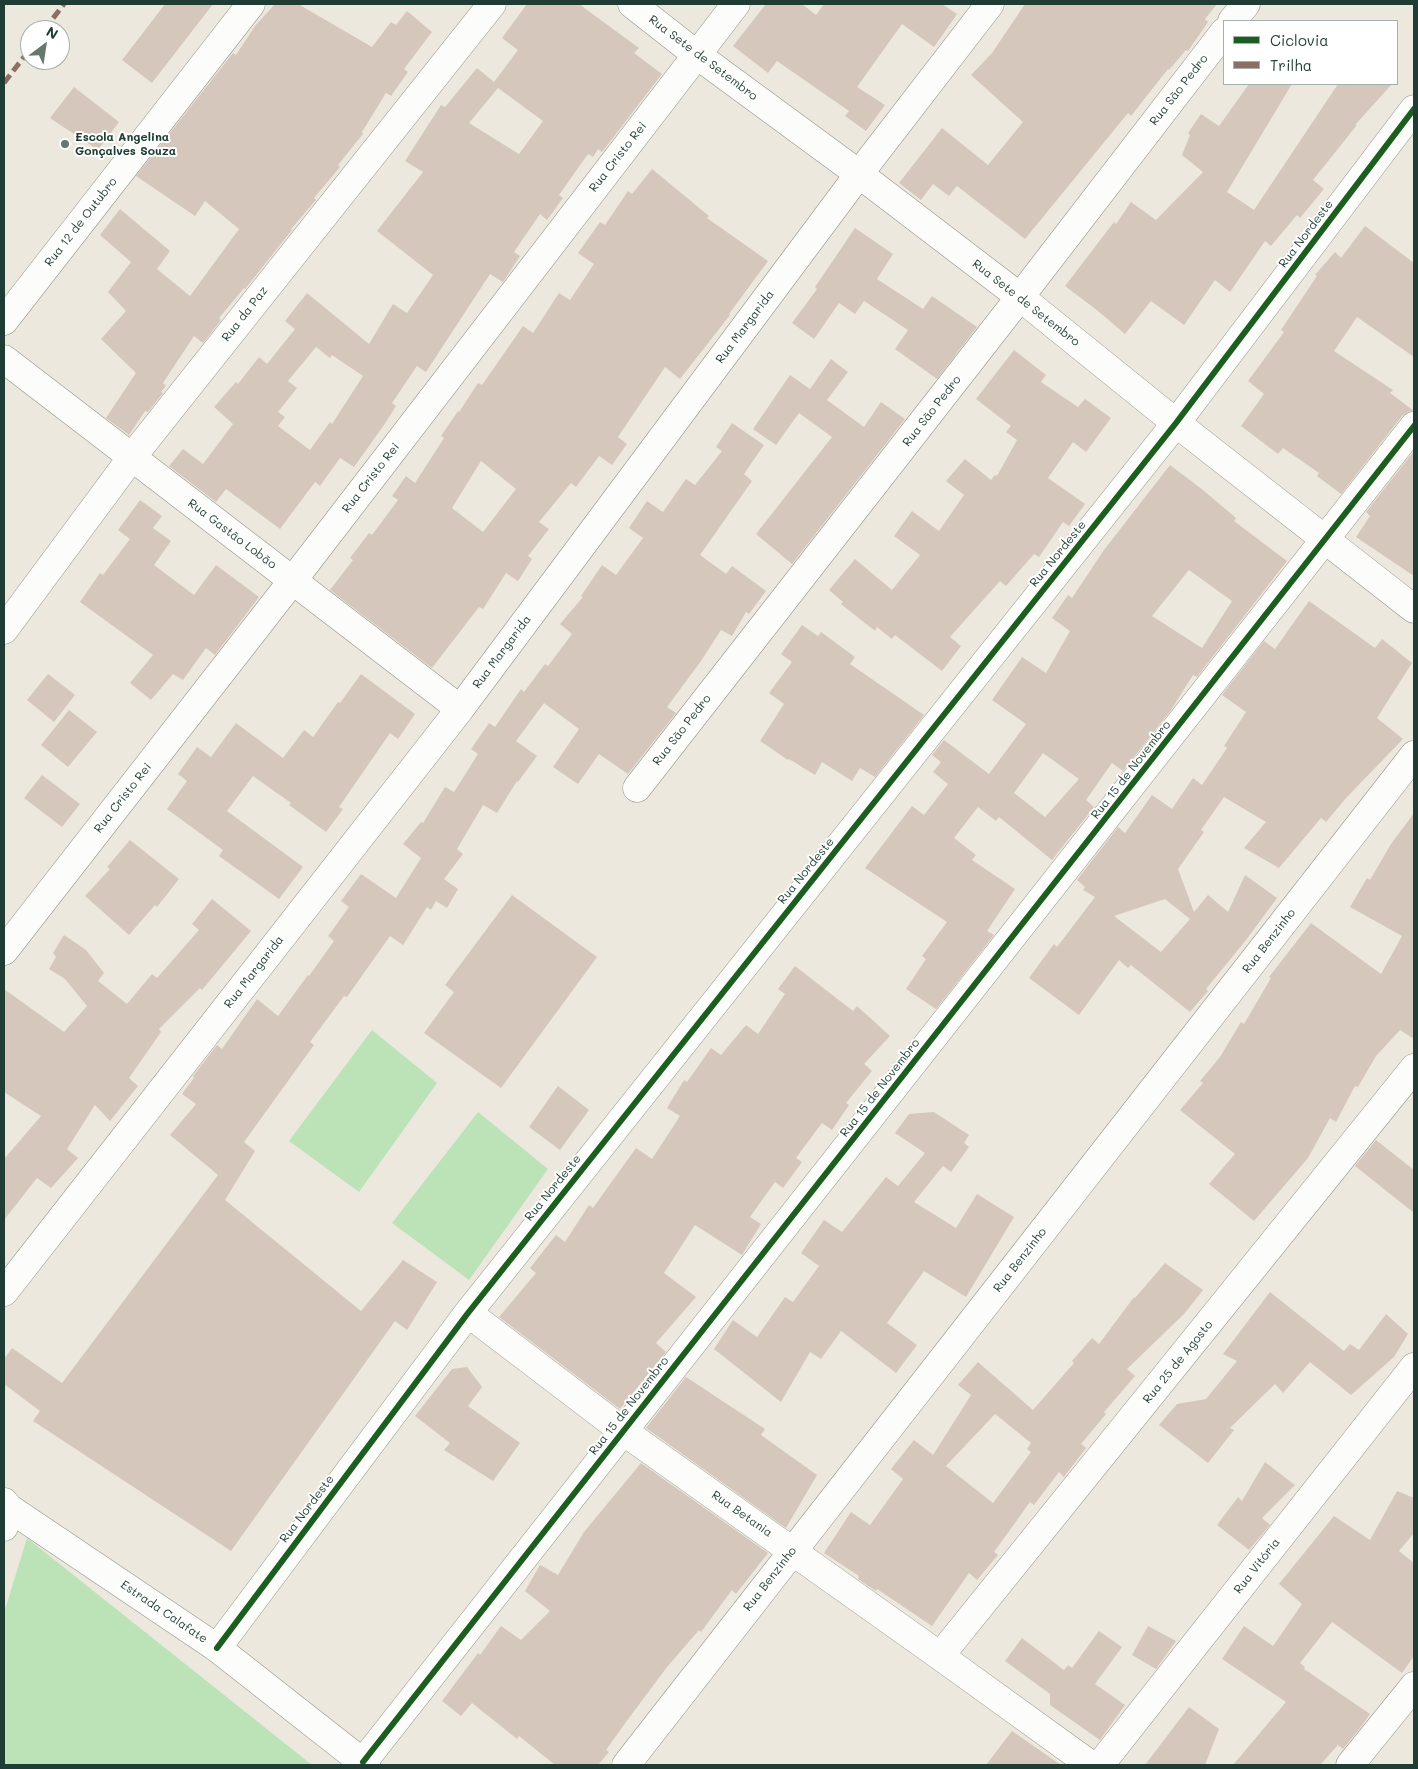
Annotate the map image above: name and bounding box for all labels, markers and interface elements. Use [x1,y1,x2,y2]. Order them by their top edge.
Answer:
street label: Rua Sete de Setembro [646,12,760,104]
north arrow [20,20,70,70]
legend [1223,20,1398,85]
text: N [43,22,62,43]
text: Ciclovia [1270,30,1329,50]
street label: Rua São Pedro [1147,52,1211,128]
text: Trilha [1270,55,1312,75]
street label: Rua Cristo Rei [586,119,650,195]
place label: Escola Angelina Gonçalves Souza [75,130,176,158]
marker: Escola Angelina Gonçalves Souza [59,138,71,150]
street label: Rua 12 de Outubro [42,175,120,269]
street label: Rua Nordeste [1276,197,1336,271]
street label: Rua Sete de Setembro [969,257,1083,349]
street label: Rua da Paz [219,284,271,344]
street label: Rua Margarida [713,288,777,366]
street label: Rua São Pedro [900,373,964,449]
street label: Rua Cristo Rei [339,440,403,516]
street label: Rua Gastão Lobão [185,496,279,572]
street label: Rua Nordeste [1027,518,1089,590]
street label: Rua Margarida [470,613,534,691]
street label: Rua São Pedro [650,692,714,768]
street label: Rua 15 de Novembro [1088,718,1174,822]
street label: Rua Cristo Rei [91,760,155,836]
street label: Rua Nordeste [775,835,837,907]
street label: Rua Benzinho [1239,906,1299,976]
street label: Rua Margarida [221,933,287,1011]
street label: Rua 15 de Novembro [837,1036,923,1140]
street label: Rua Nordeste [522,1152,584,1224]
street label: Rua Benzinho [990,1225,1050,1295]
street label: Rua 25 de Agosto [1140,1318,1216,1406]
street label: Rua 15 de Novembro [586,1354,672,1458]
street label: Rua Nordeste [277,1472,337,1546]
street label: Rua Betania [709,1488,775,1540]
street label: Rua Vitória [1231,1535,1283,1597]
street label: Rua Benzinho [740,1544,800,1614]
street label: Estrada Calafate [118,1578,210,1646]

